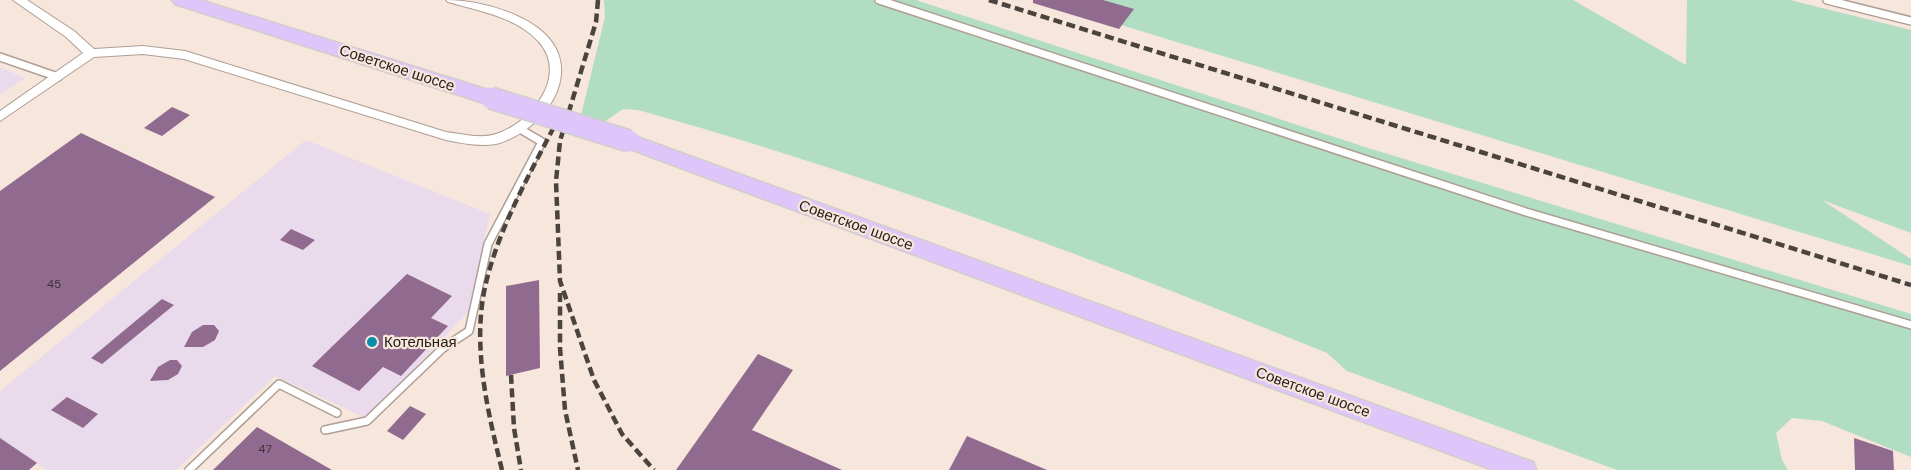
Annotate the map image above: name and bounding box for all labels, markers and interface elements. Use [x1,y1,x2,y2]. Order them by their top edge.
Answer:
street label: Советское шоссе [337,40,457,96]
street label: Советское шоссе [796,195,916,255]
house number: 45 [47,276,61,292]
place label: Котельная [384,332,457,352]
marker: Котельная [365,335,379,349]
street label: Советское шоссе [1253,362,1373,422]
house number: 47 [258,441,272,457]

